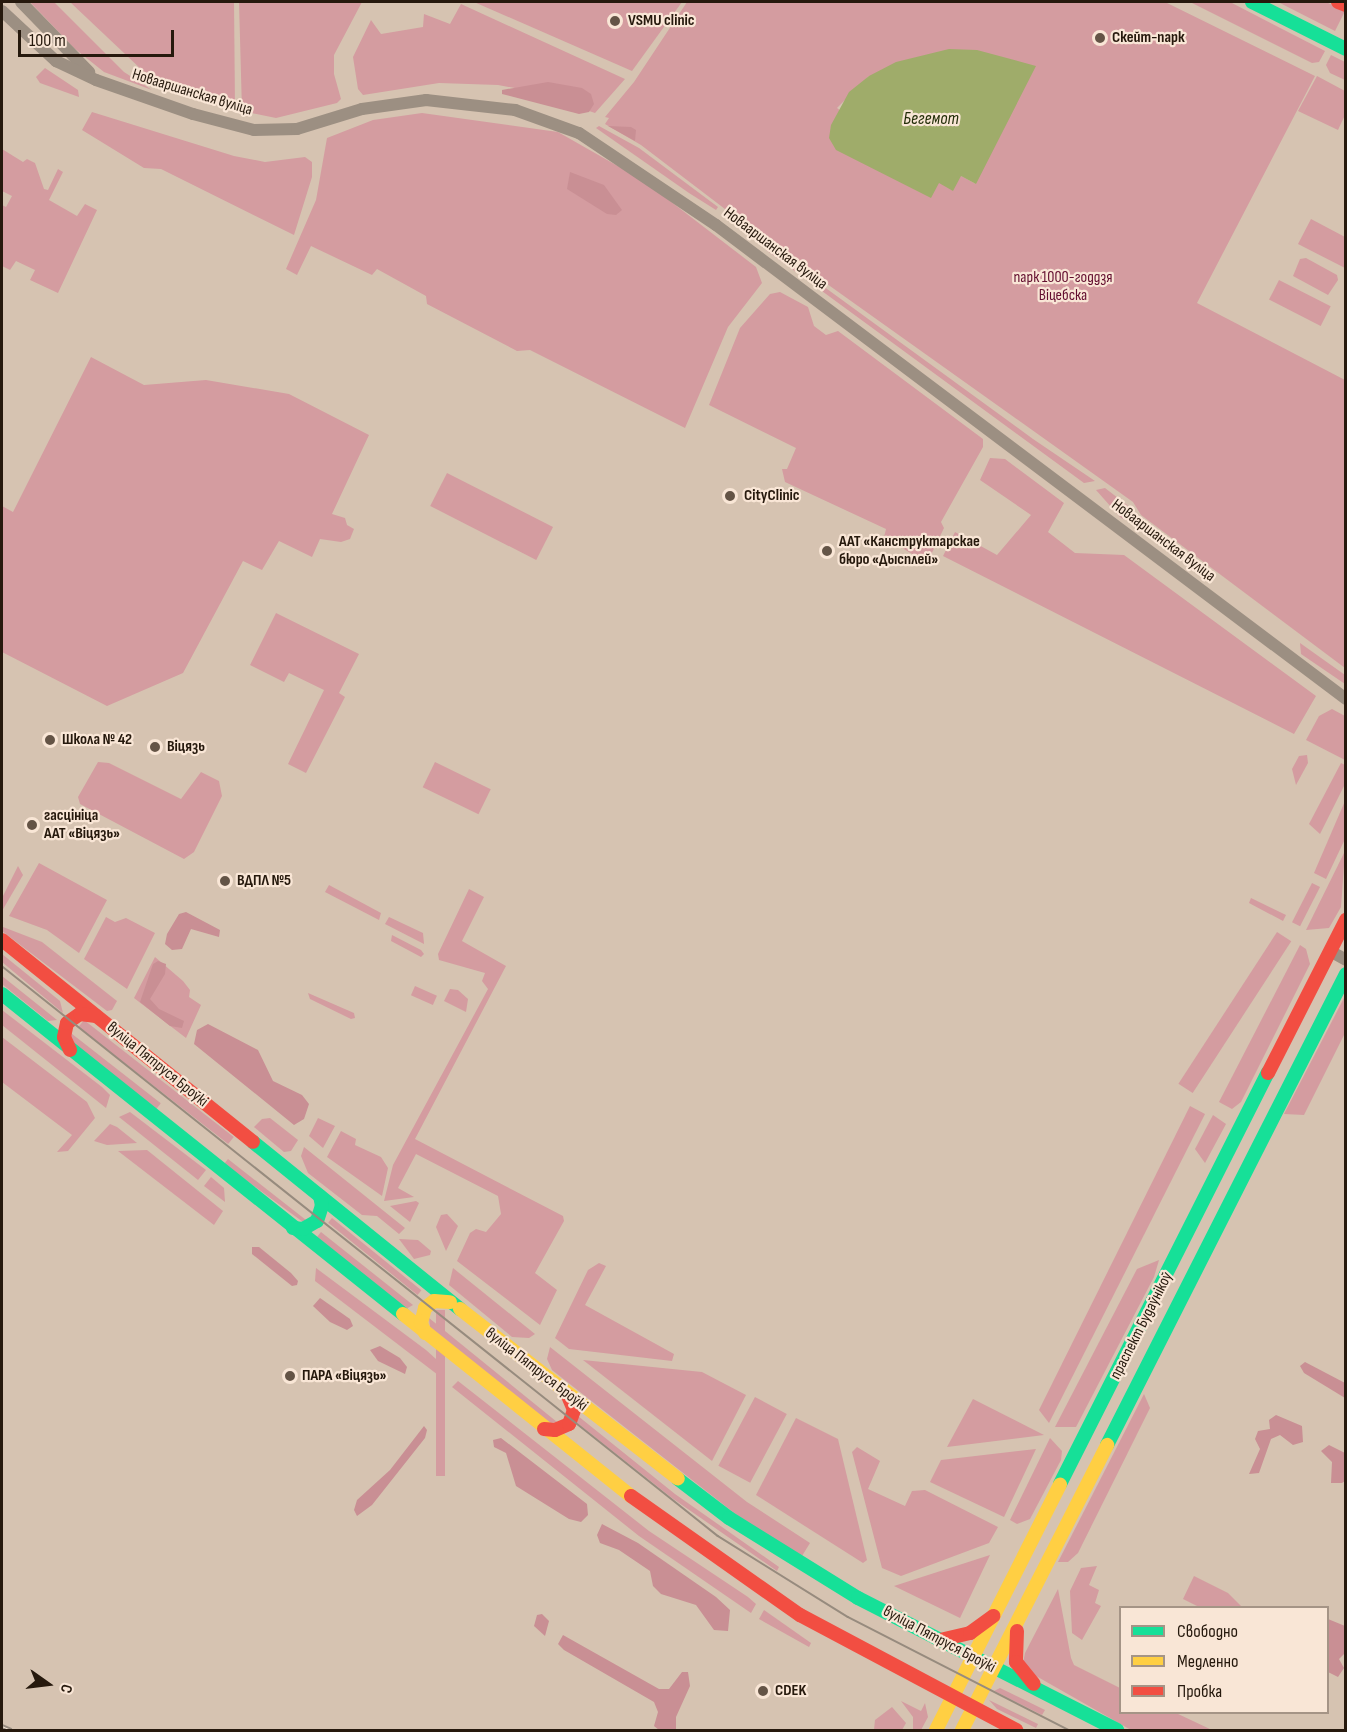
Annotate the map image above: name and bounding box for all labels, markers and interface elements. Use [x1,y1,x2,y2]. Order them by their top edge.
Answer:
place label: VSMU clinic [628,11,695,31]
marker: VSMU clinic [606,12,624,30]
scale bar [21,18,177,56]
place label: Скейт-парк [1112,28,1185,48]
text: 100 m [29,30,66,51]
marker: Скейт-парк [1093,31,1107,45]
street label: Новааршанская вуліца [129,66,255,120]
water label: Бегемот [903,108,959,130]
street label: Новааршанская вуліца [719,204,831,294]
park label: парк 1000-годдзя Віцебска [1014,268,1112,306]
place label: CityClinic [744,486,800,506]
marker: CityClinic [721,487,739,505]
street label: Новааршанская вуліца [1107,496,1219,586]
place label: ААТ «Канструктарскае бюро «Дысплей» [839,532,980,570]
marker: ААТ «Канструктарскае бюро «Дысплей» [820,544,834,558]
place label: Школа № 42 [62,730,132,750]
marker: Школа № 42 [43,733,57,747]
place label: Віцязь [167,737,205,757]
marker: Віцязь [148,740,162,754]
place label: гасцініца ААТ «Віцязь» [44,806,120,844]
marker: гасцініца ААТ «Віцязь» [25,818,39,832]
place label: ВДПЛ №5 [237,871,291,891]
marker: ВДПЛ №5 [218,874,232,888]
street label: вуліца Пятруся Броўкі [103,1018,211,1112]
street label: праспект Будаўнікоў [1107,1269,1177,1383]
street label: вуліца Пятруся Броўкі [481,1324,591,1416]
place label: ПАРА «Віцязь» [302,1366,387,1386]
marker: ПАРА «Віцязь» [283,1369,297,1383]
street label: вуліца Пятруся Броўкі [879,1602,999,1678]
legend [1119,1606,1329,1714]
text: Свободно [1177,1621,1238,1642]
text: Медленно [1177,1651,1239,1672]
north arrow [18,1654,78,1714]
place label: CDEK [775,1681,806,1701]
text: Пробка [1177,1681,1222,1702]
text: С [56,1682,76,1695]
marker: CDEK [756,1684,770,1698]

